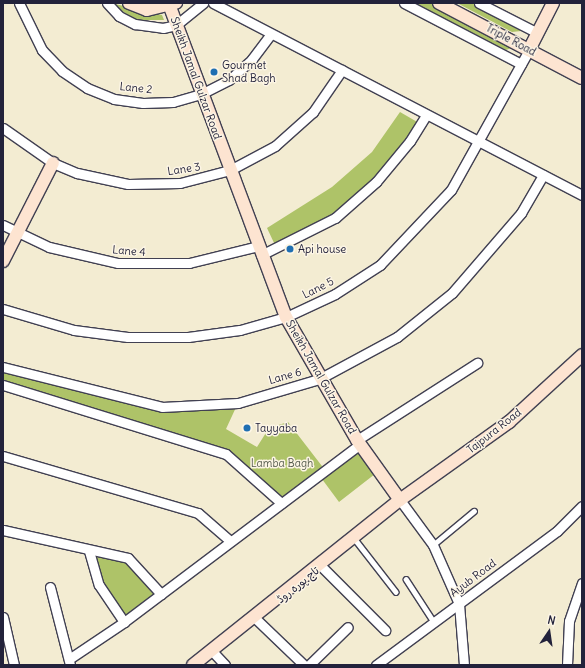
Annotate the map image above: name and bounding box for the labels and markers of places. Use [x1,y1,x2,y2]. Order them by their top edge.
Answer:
place label: Gourmet Shad Bagh [222,59,276,85]
marker: Gourmet Shad Bagh [209,67,219,77]
place label: Api house [298,242,346,256]
marker: Api house [285,244,295,254]
place label: Tayyaba [255,421,297,435]
marker: Tayyaba [242,423,252,433]

